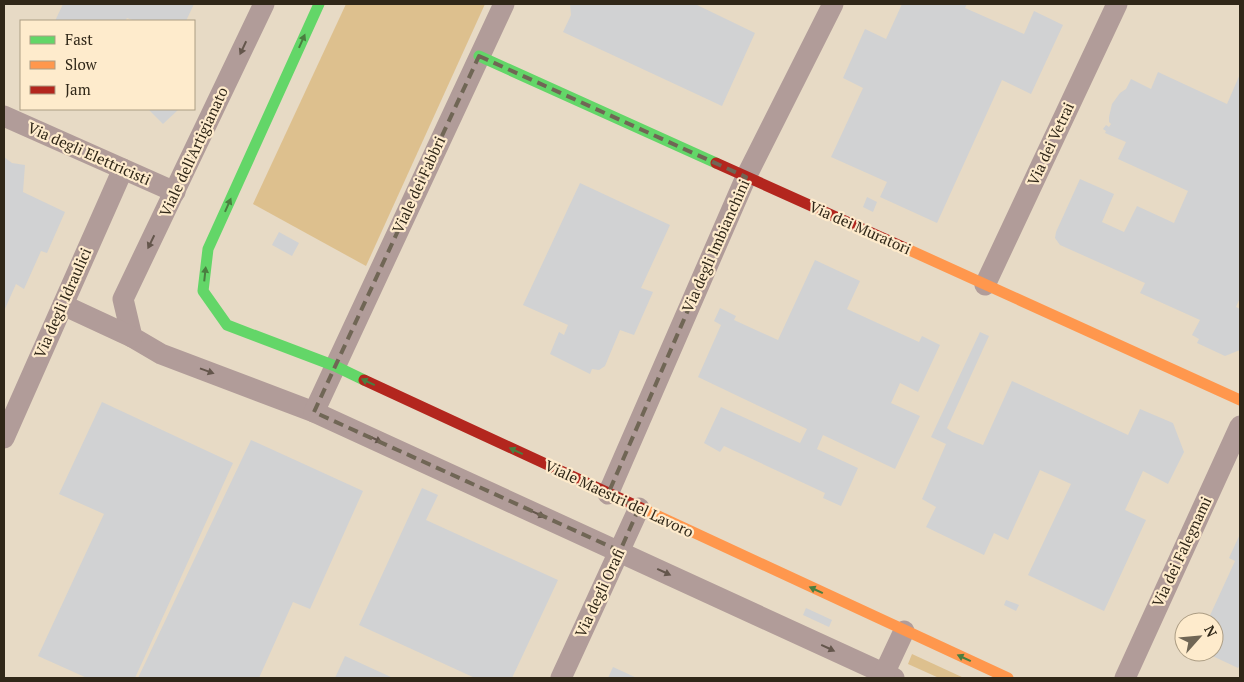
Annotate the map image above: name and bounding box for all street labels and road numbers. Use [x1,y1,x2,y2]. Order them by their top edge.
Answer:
street label: Viale dell'Artigianato [154,84,232,220]
street label: Via dei Vetrai [1022,99,1078,188]
street label: Via degli Elettricisti [25,117,154,189]
street label: Viale dei Fabbri [387,133,449,236]
street label: Via degli Imbianchini [677,176,753,315]
street label: Via dei Muratori [806,196,914,258]
street label: Via degli Idraulici [29,244,95,361]
street label: Viale Maestri del Lavoro [542,455,697,541]
street label: Via dei Falegnami [1147,493,1215,610]
street label: Via degli Orafi [570,545,628,640]

